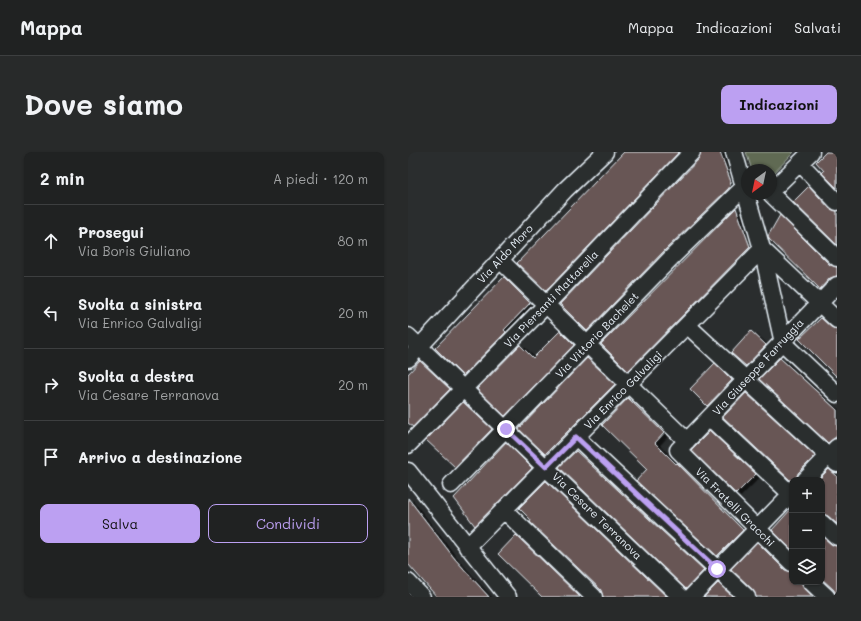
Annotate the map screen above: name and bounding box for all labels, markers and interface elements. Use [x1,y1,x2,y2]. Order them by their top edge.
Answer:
text: Mappa [20,15,83,40]
text: Mappa [628,18,674,37]
text: Indicazioni [696,18,772,37]
text: Salvati [794,18,841,37]
button: Indicazioni [721,85,837,124]
text: Dove siamo [24,86,183,122]
north arrow [741,164,777,200]
text: 2 min [40,167,85,189]
text: A piedi · 120 m [273,170,368,187]
street label: Via Aldo Moro [473,221,536,286]
text: Prosegui [78,222,144,242]
icon: ahead [40,230,62,252]
text: 80 m [338,232,368,249]
text: Via Boris Giuliano [78,242,190,259]
street label: Via Piersanti Mattarella [500,247,601,351]
street label: Via Vittorio Bachelet [552,288,642,381]
text: Svolta a sinistra [78,294,202,314]
icon: left [40,302,62,324]
text: 20 m [338,304,368,321]
text: Via Enrico Galvaligi [78,314,202,331]
street label: Via Giuseppe Farruggia [709,315,807,418]
street label: Via Enrico Galvaligi [580,347,665,432]
text: Svolta a destra [78,366,194,386]
icon: right [40,374,62,396]
text: 20 m [338,376,368,393]
text: Via Cesare Terranova [78,386,219,403]
route end [497,420,515,438]
icon: arrive [40,446,62,468]
text: Arrivo a destinazione [78,447,242,467]
street label: Via Fratelli Gracchi [692,464,778,550]
street label: Via Cesare Terranova [549,469,646,563]
map controls [789,477,825,585]
button: + [789,477,825,513]
button: Salva [40,504,200,543]
button: Condividi [208,504,368,543]
button: − [789,513,825,549]
button: layers [789,549,825,585]
route start [708,560,726,578]

